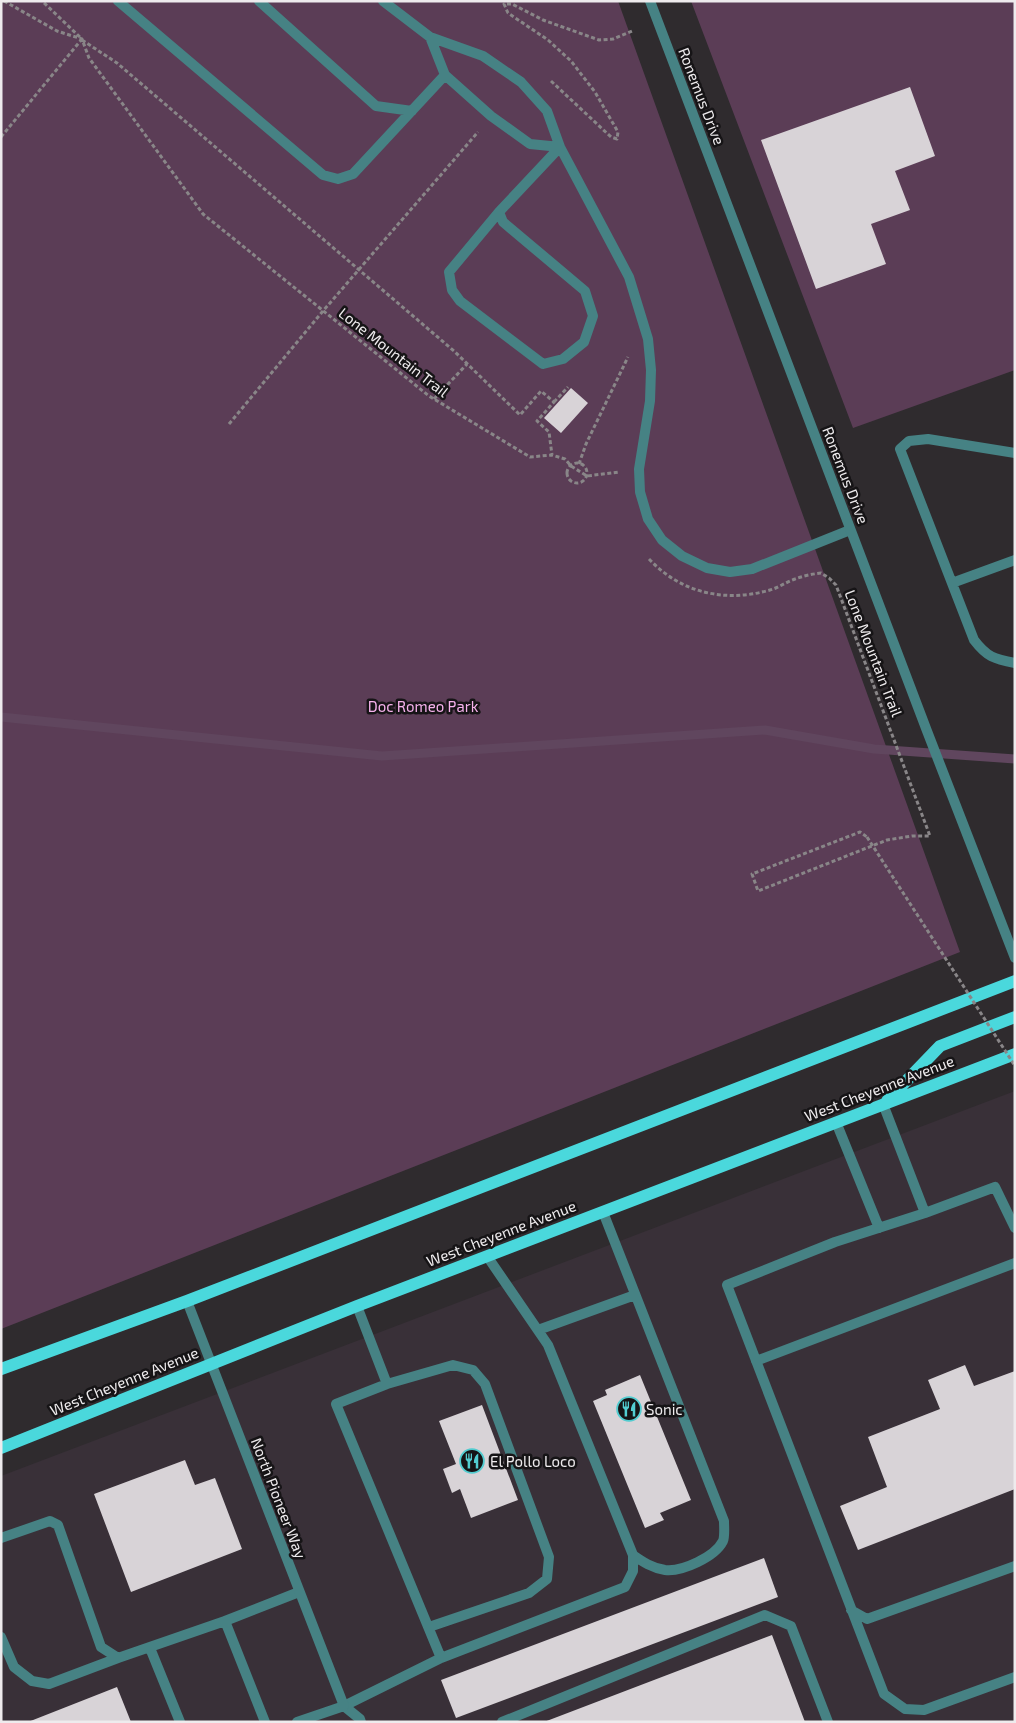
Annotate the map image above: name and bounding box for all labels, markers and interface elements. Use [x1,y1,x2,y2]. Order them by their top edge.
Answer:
street label: Ronemus Drive [675,45,729,147]
street label: Lone Mountain Trail [336,304,453,401]
street label: Ronemus Drive [819,424,873,526]
street label: Lone Mountain Trail [842,587,907,719]
park label: Doc Romeo Park [368,697,479,715]
street label: West Cheyenne Avenue [802,1051,956,1125]
street label: West Cheyenne Avenue [424,1196,578,1270]
street label: West Cheyenne Avenue [47,1343,201,1419]
restaurant icon: Sonic [616,1396,642,1422]
place label: Sonic [646,1400,683,1418]
street label: North Pioneer Way [248,1435,310,1561]
restaurant icon: El Pollo Loco [459,1448,485,1474]
place label: El Pollo Loco [490,1452,576,1470]

